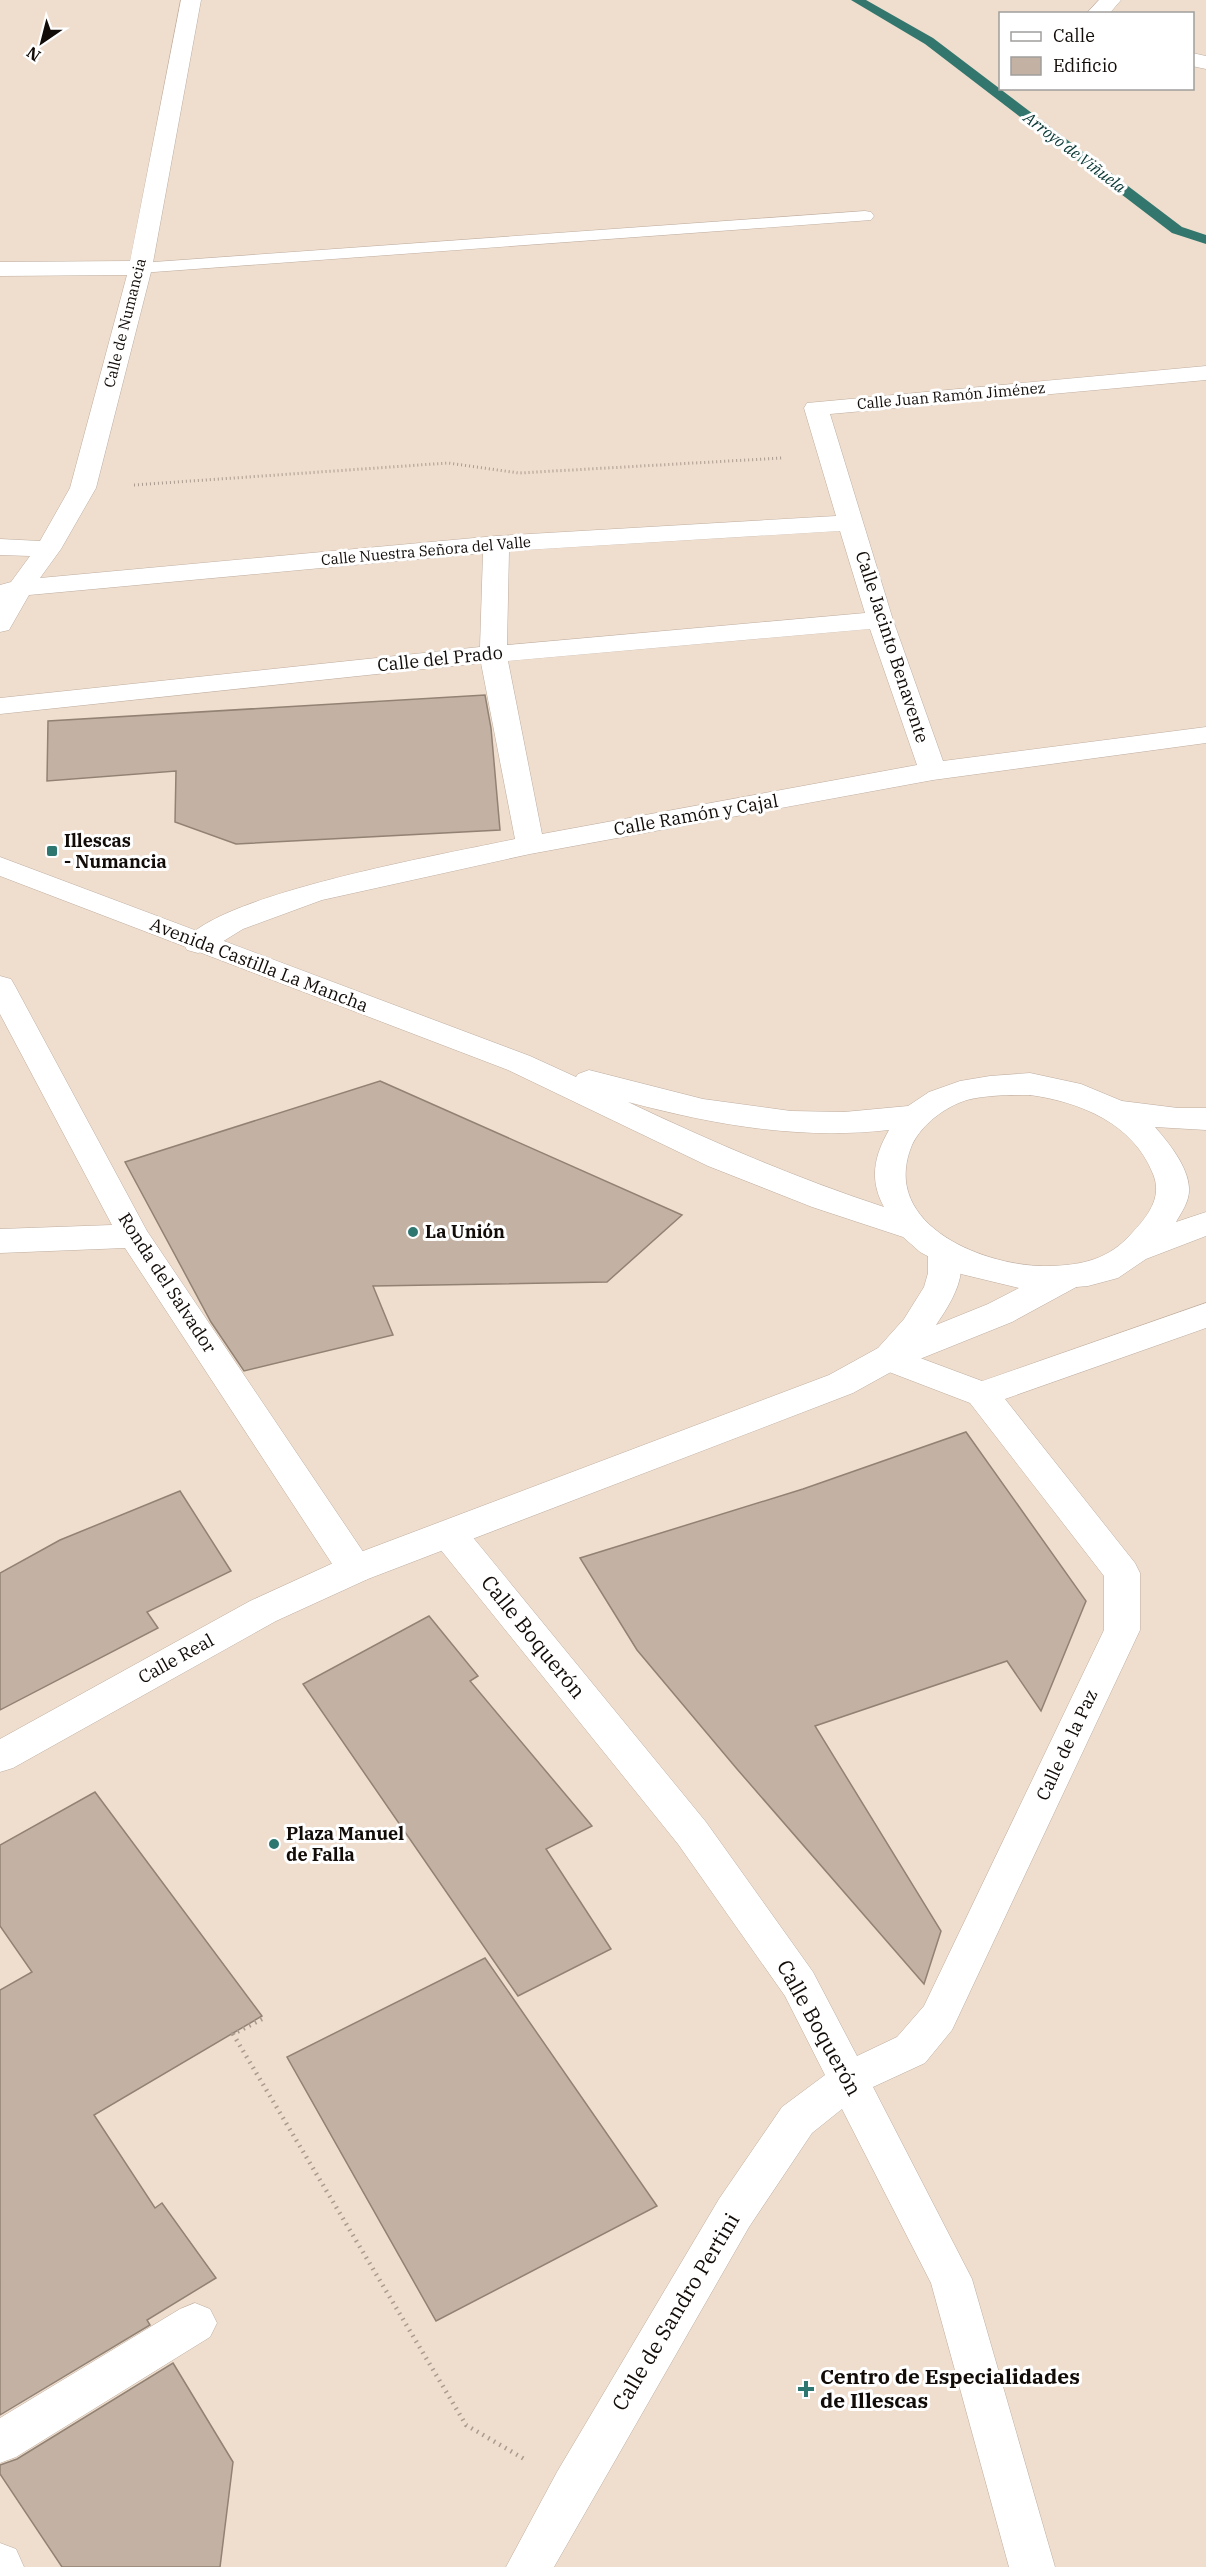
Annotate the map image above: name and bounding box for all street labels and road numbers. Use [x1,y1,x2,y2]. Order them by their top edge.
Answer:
street label: Calle de Numancia [99,256,150,390]
street label: Calle Juan Ramón Jiménez [856,378,1046,413]
street label: Calle Nuestra Señora del Valle [320,532,532,569]
street label: Calle Jacinto Benavente [851,548,934,746]
street label: Calle del Prado [376,640,504,677]
street label: Calle Ramón y Cajal [612,789,780,840]
street label: Avenida Castilla La Mancha [147,912,372,1017]
street label: Ronda del Salvador [113,1208,221,1357]
street label: Calle Boquerón [475,1569,592,1704]
street label: Calle Real [134,1628,218,1689]
street label: Calle de la Paz [1031,1686,1102,1804]
street label: Calle Boquerón [771,1955,869,2100]
street label: Calle de Sandro Pertini [605,2207,745,2416]

